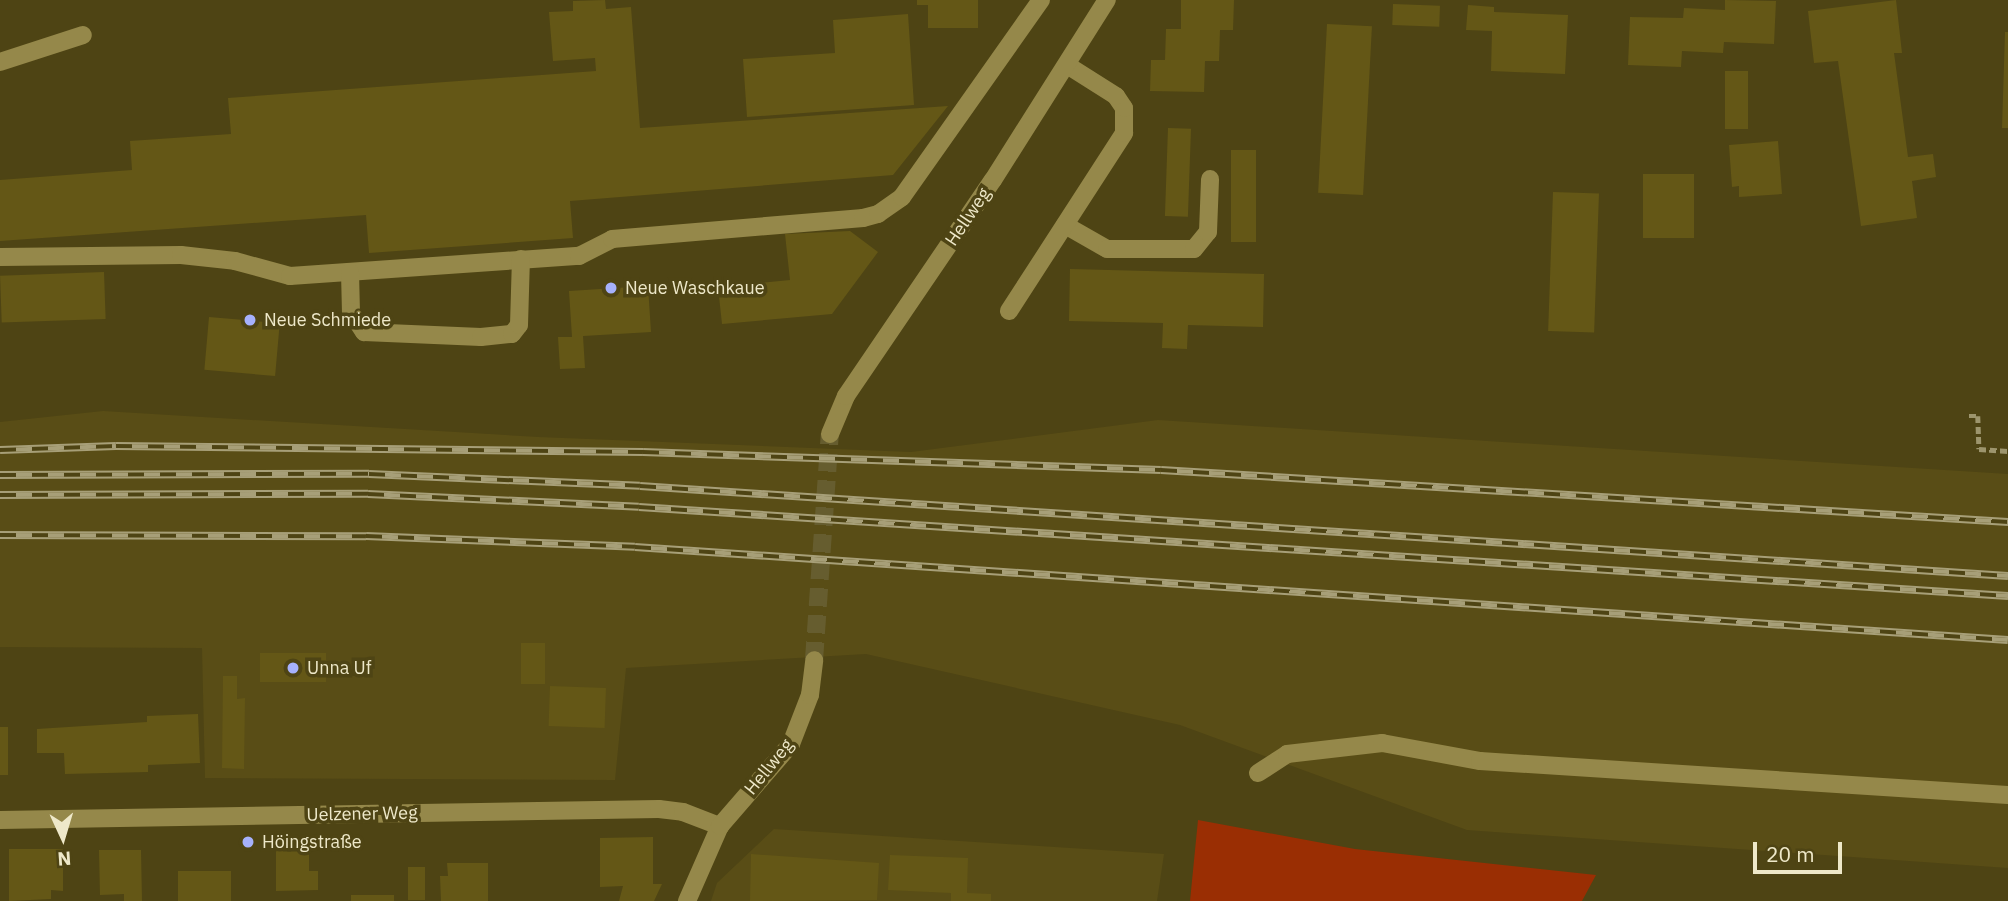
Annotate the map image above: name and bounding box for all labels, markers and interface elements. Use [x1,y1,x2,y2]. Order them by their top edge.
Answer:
street label: Hellweg [941,184,995,250]
place label: Neue Waschkaue [625,277,765,299]
marker: Neue Waschkaue [603,280,619,296]
place label: Neue Schmiede [264,309,391,331]
marker: Neue Schmiede [242,312,258,328]
place label: Unna Uf [307,657,372,679]
marker: Unna Uf [285,660,301,676]
street label: Hellweg [740,735,798,799]
street label: Uelzener Weg [306,802,418,826]
north arrow [28,803,98,873]
scale bar [1756,828,1845,872]
place label: Höingstraße [262,831,362,853]
marker: Höingstraße [240,834,256,850]
text: 20 m [1766,840,1815,868]
text: N [57,846,72,871]

